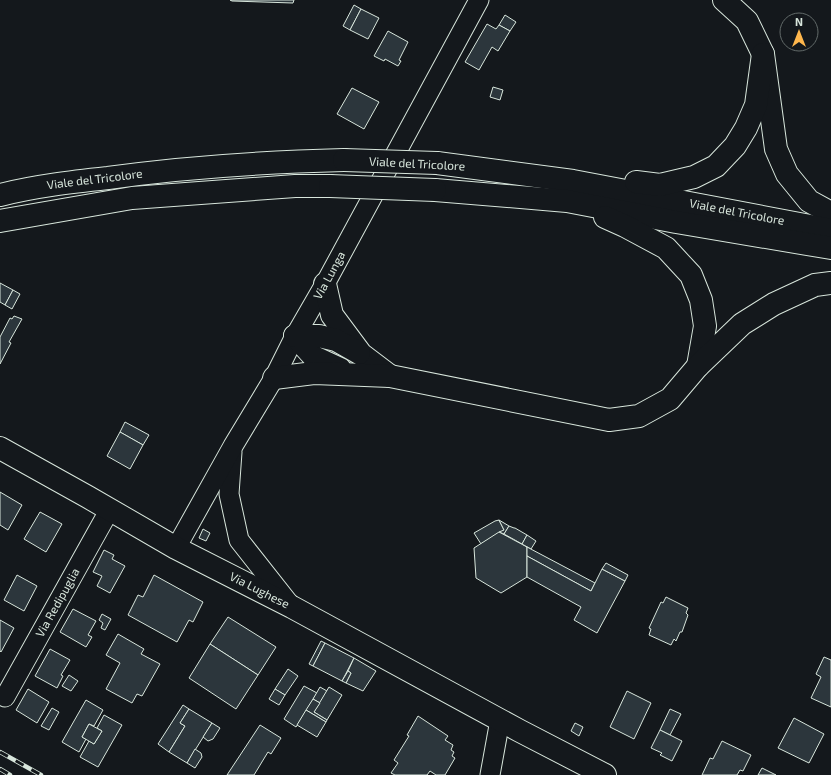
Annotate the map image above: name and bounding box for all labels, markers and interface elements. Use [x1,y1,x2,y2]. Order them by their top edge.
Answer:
north arrow [779,12,819,52]
text: N [795,15,803,28]
street label: Viale del Tricolore [369,153,465,173]
street label: Viale del Tricolore [46,166,143,192]
street label: Viale del Tricolore [688,195,786,227]
street label: Via Lunga [310,248,348,301]
street label: Via Redipuglia [32,565,82,639]
street label: Via Lughese [228,568,292,611]

